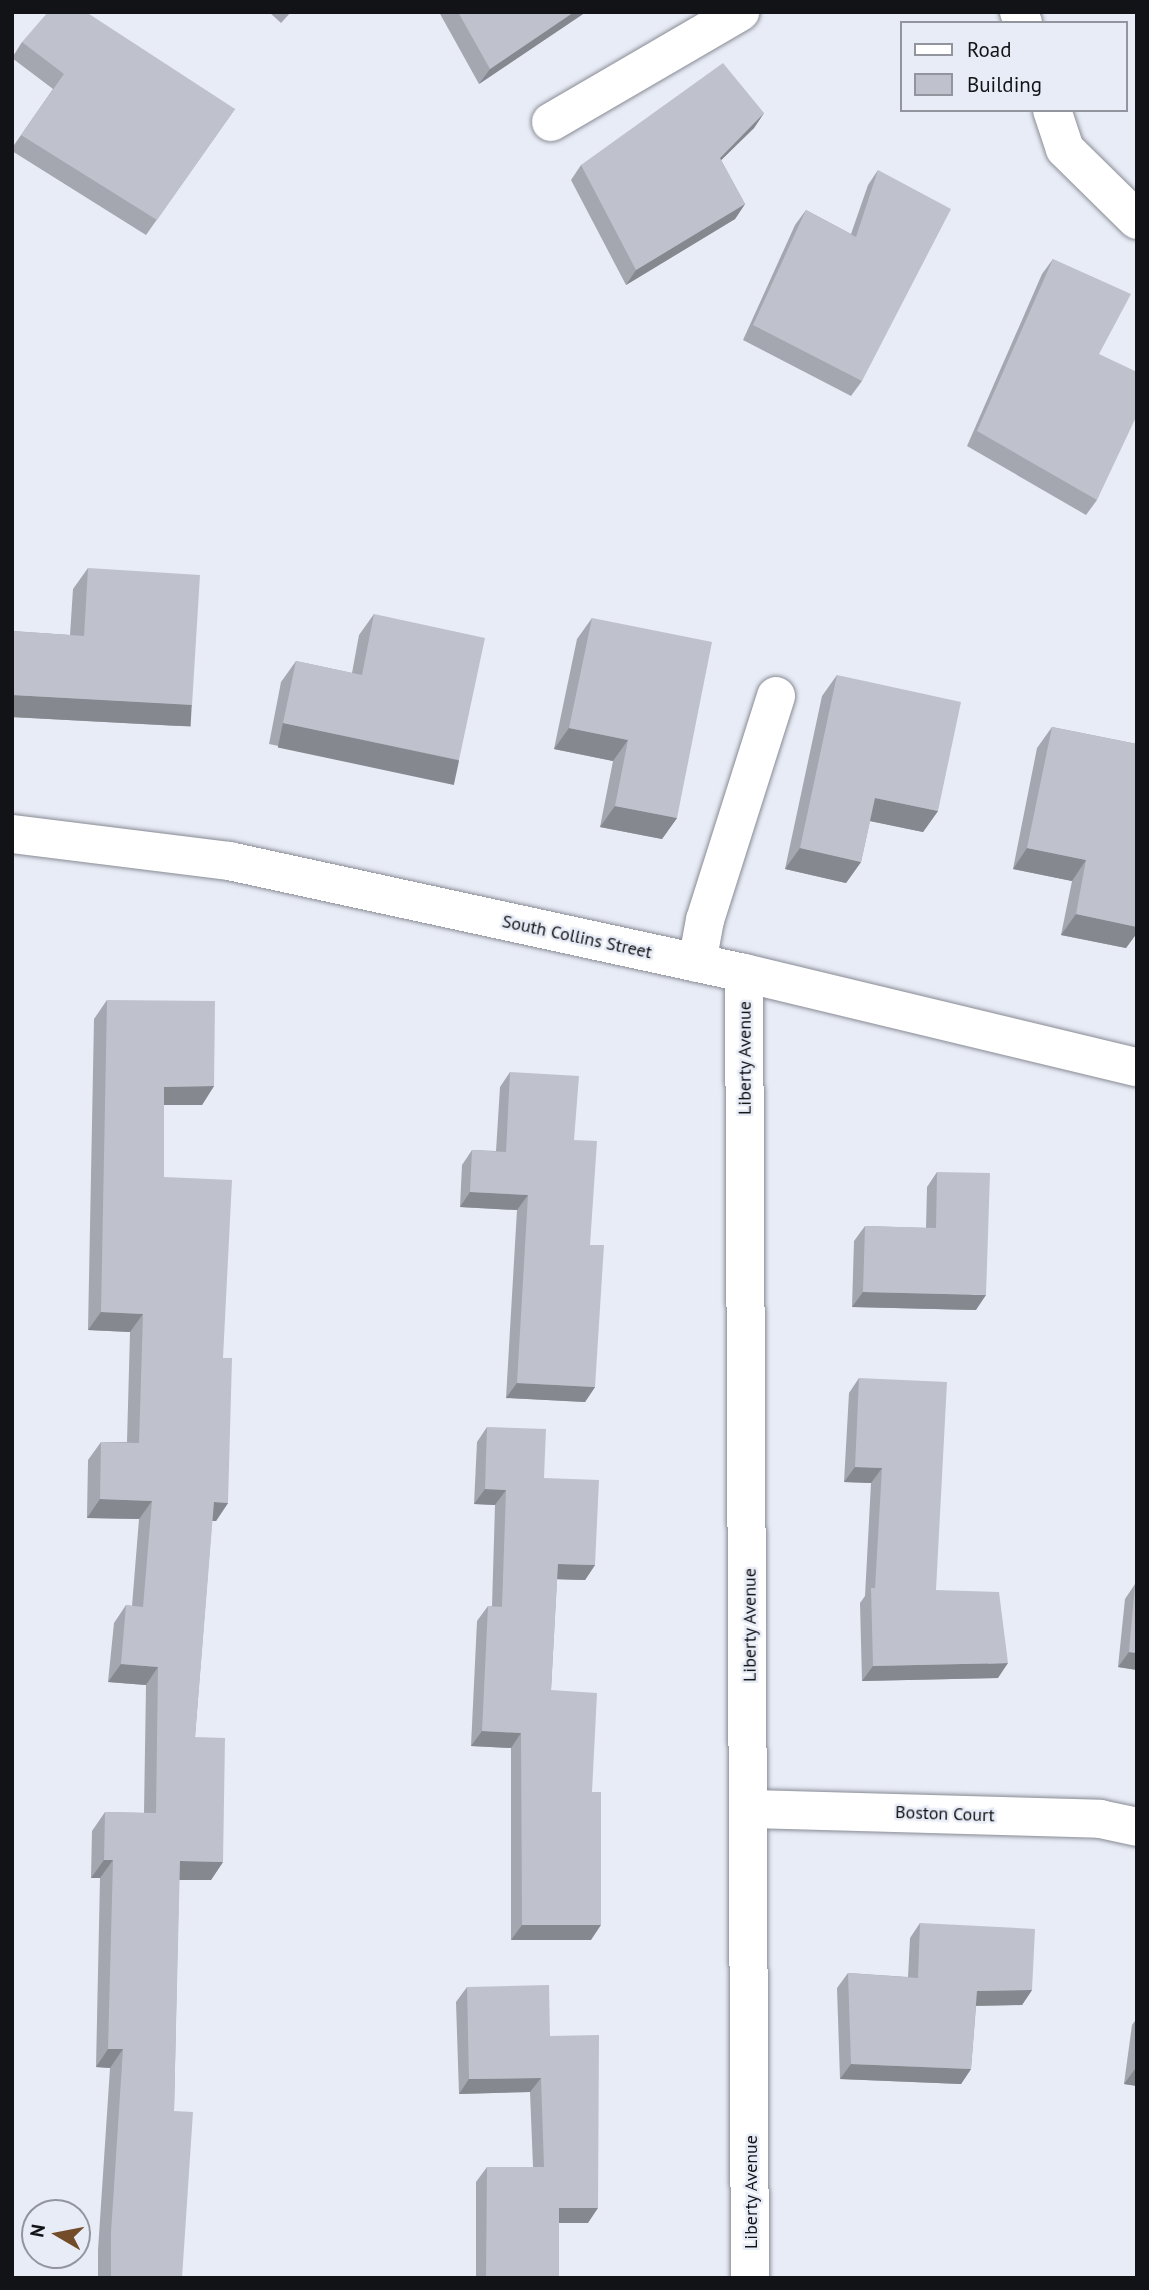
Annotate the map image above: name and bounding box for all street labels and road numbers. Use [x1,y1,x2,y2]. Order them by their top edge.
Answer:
street label: South Collins Street [500,911,654,963]
street label: Liberty Avenue [734,1000,756,1116]
street label: Liberty Avenue [739,1567,761,1683]
street label: Boston Court [895,1801,995,1827]
street label: Liberty Avenue [740,2134,762,2250]

